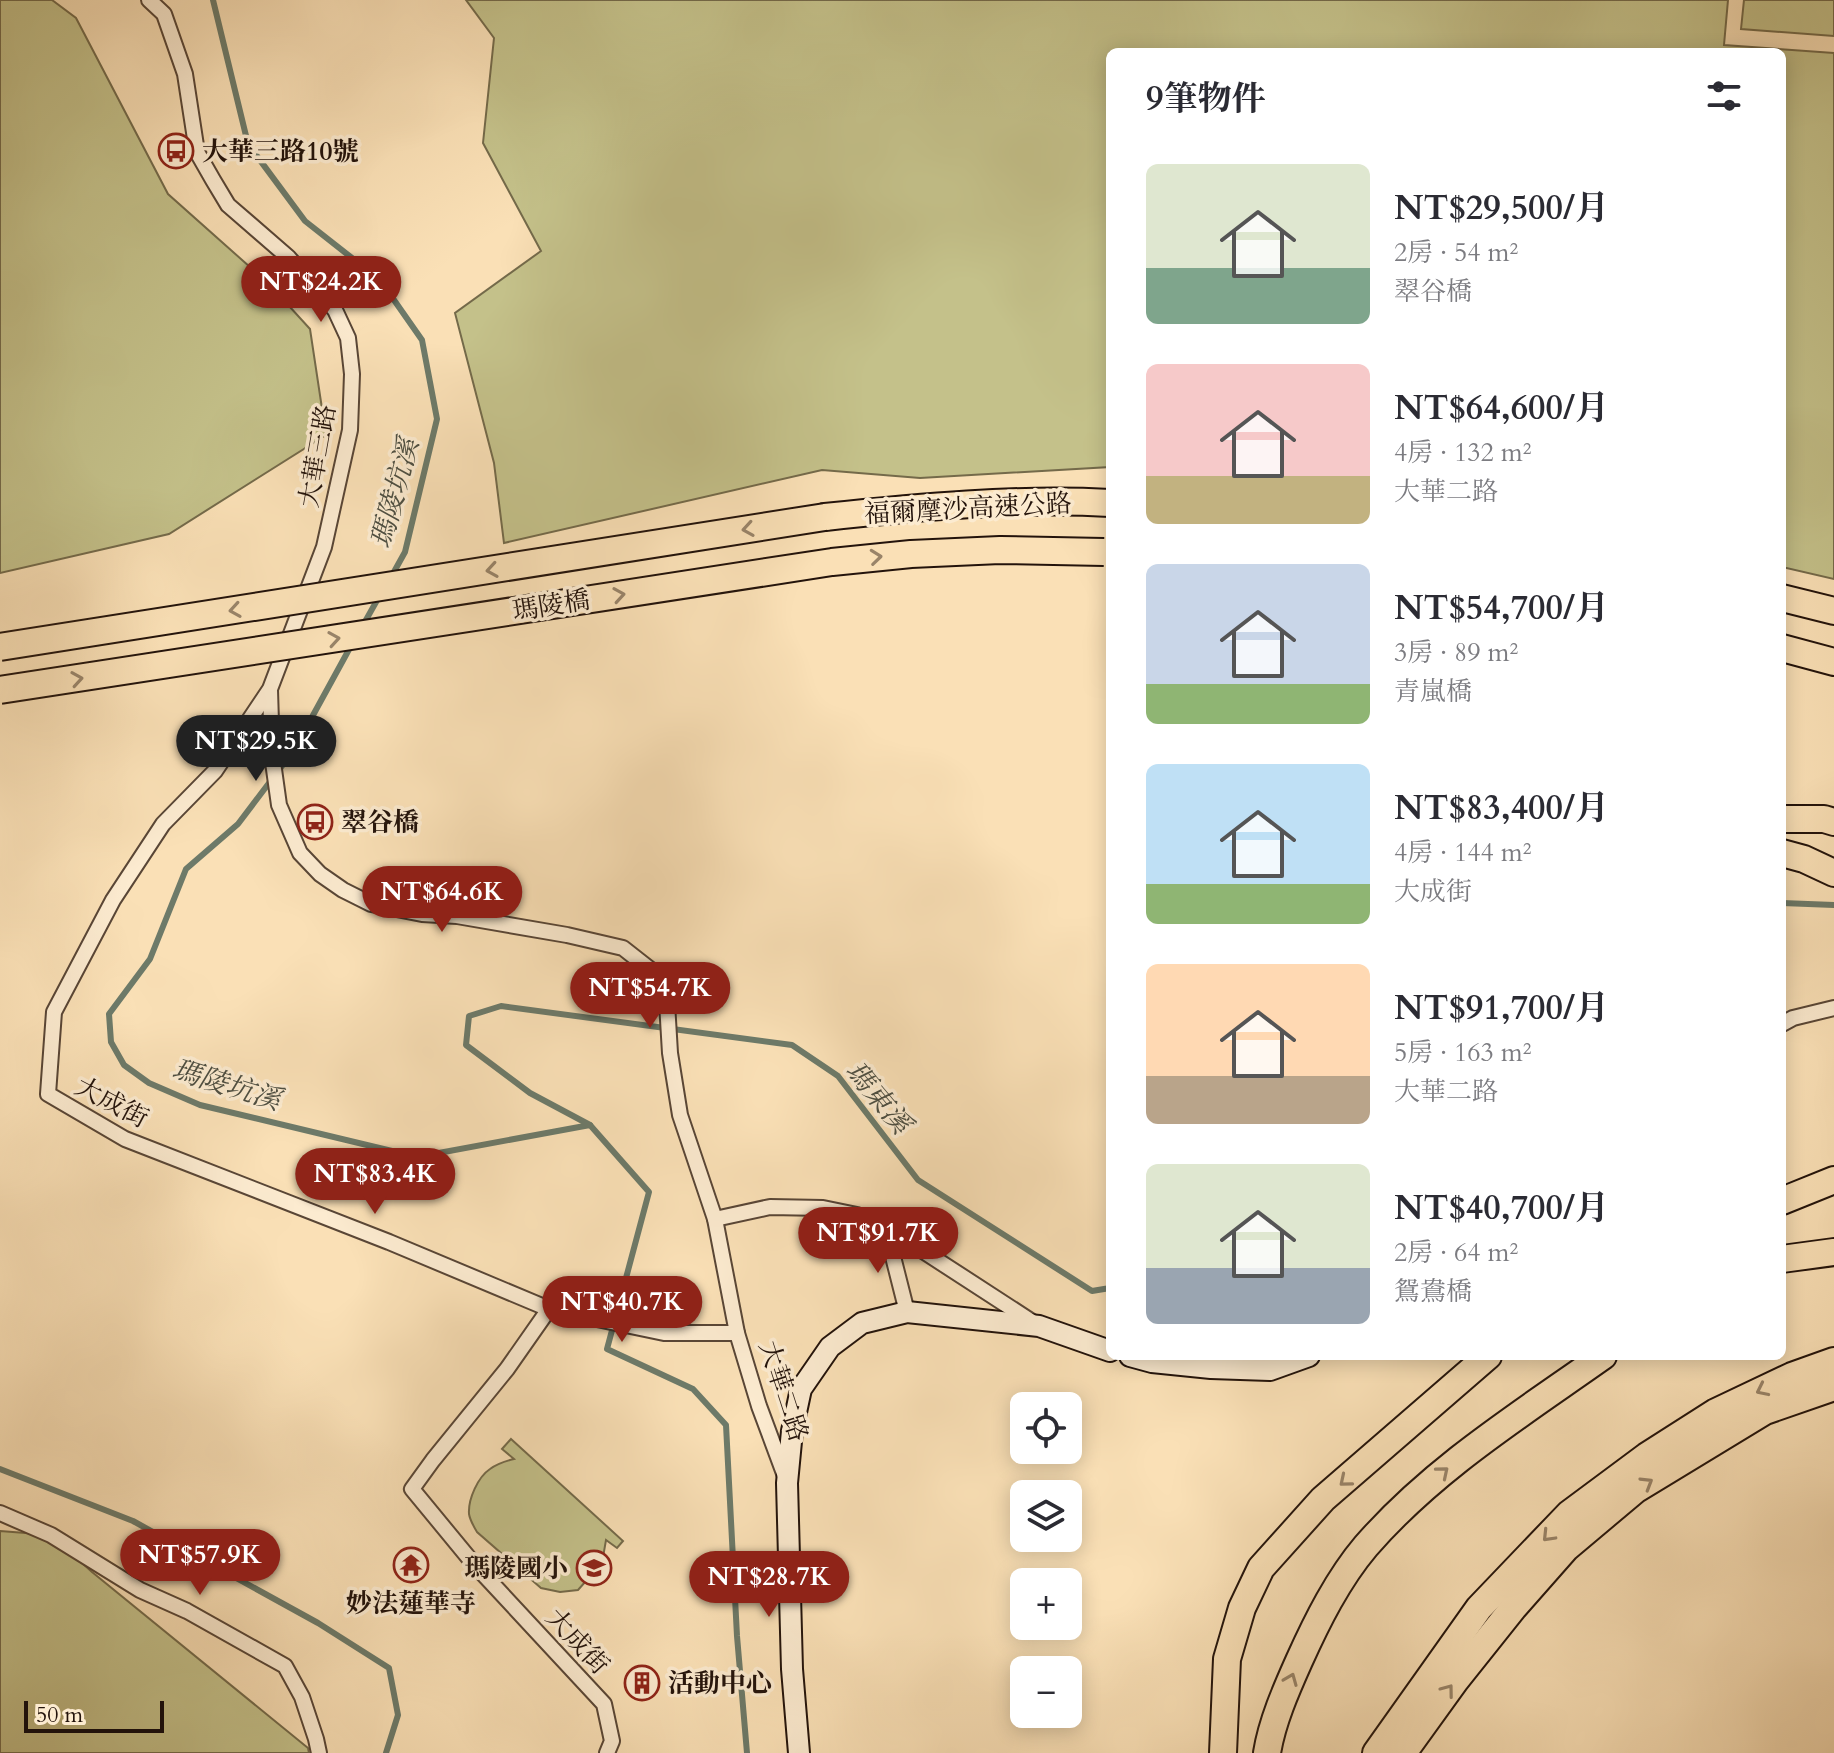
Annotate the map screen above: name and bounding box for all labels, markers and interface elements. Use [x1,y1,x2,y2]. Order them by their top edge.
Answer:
icon: filters [1702,74,1746,118]
text: 9筆物件 [1146,76,1265,122]
bus stop icon: 大華三路10號 [157,132,195,170]
place label: 大華三路10號 [202,134,359,169]
text: NT$29,500/月 [1394,185,1609,231]
icon: home [1210,196,1306,292]
text: 2房 · 54 m² [1394,235,1518,270]
pin: NT$24.2K [238,256,404,324]
text: NT$24.2K [259,264,383,299]
text: 翠谷橋 [1394,274,1472,309]
text: NT$64,600/月 [1394,385,1609,431]
icon: home [1210,396,1306,492]
street label: 大華三路 [291,402,344,510]
water label: 瑪陵坑溪 [362,431,429,552]
text: 4房 · 132 m² [1394,435,1532,470]
text: 大華二路 [1394,474,1498,509]
street label: 福爾摩沙高速公路 [863,486,1073,531]
one-way arrow [741,520,755,537]
one-way arrow [870,549,883,566]
one-way arrow [485,560,498,577]
street label: 瑪陵橋 [510,582,592,629]
text: NT$54,700/月 [1394,585,1609,631]
one-way arrow [612,587,625,604]
icon: home [1210,596,1306,692]
one-way arrow [228,601,242,618]
one-way arrow [327,631,341,648]
text: 3房 · 89 m² [1394,635,1518,670]
one-way arrow [70,671,84,688]
text: 青嵐橋 [1394,674,1472,709]
pin: NT$29.5K [173,715,339,783]
text: NT$29.5K [194,723,318,758]
text: NT$83,400/月 [1394,785,1609,831]
icon: home [1210,796,1306,892]
bus stop icon: 翠谷橋 [296,803,334,841]
place label: 翠谷橋 [341,805,419,840]
text: 4房 · 144 m² [1394,835,1532,870]
pin: NT$64.6K [359,866,525,934]
text: NT$64.6K [380,874,504,909]
text: 大成街 [1394,874,1472,909]
pin: NT$54.7K [567,962,733,1030]
text: NT$54.7K [588,970,712,1005]
text: NT$91,700/月 [1394,985,1609,1031]
icon: home [1210,996,1306,1092]
text: 5房 · 163 m² [1394,1035,1532,1070]
water label: 瑪陵坑溪 [168,1050,289,1120]
water label: 瑪東溪 [837,1053,922,1144]
street label: 大成街 [69,1069,154,1136]
text: 大華二路 [1394,1074,1498,1109]
pin: NT$83.4K [292,1148,458,1216]
text: NT$83.4K [313,1156,437,1191]
text: NT$40,700/月 [1394,1185,1609,1231]
icon: home [1210,1196,1306,1292]
pin: NT$91.7K [795,1207,961,1275]
text: NT$91.7K [816,1215,940,1250]
text: 2房 · 64 m² [1394,1235,1518,1270]
text: 鴛鴦橋 [1394,1274,1472,1309]
pin: NT$40.7K [539,1276,705,1344]
text: NT$40.7K [560,1284,684,1319]
street label: 大華二路 [751,1336,816,1446]
one-way arrow [1755,1380,1770,1396]
map controls [1010,1392,1082,1728]
button: locate [1010,1392,1082,1464]
one-way arrow [1434,1467,1449,1482]
one-way arrow [1340,1471,1354,1486]
one-way arrow [1638,1478,1653,1493]
button: layers [1010,1480,1082,1552]
one-way arrow [1543,1527,1557,1541]
pin: NT$57.9K [117,1529,283,1597]
text: NT$57.9K [138,1537,262,1572]
temple icon: 妙法蓮華寺 [392,1546,430,1584]
school or university icon: 瑪陵國小 [575,1549,613,1587]
place label: 瑪陵國小 [464,1551,568,1586]
pin: NT$28.7K [686,1551,852,1619]
text: NT$28.7K [707,1559,831,1594]
button: + [1010,1568,1082,1640]
place label: 妙法蓮華寺 [346,1586,476,1621]
street label: 大成街 [538,1601,617,1682]
button: − [1010,1656,1082,1728]
building icon: 活動中心 [623,1664,661,1702]
place label: 活動中心 [668,1666,772,1701]
one-way arrow [1282,1673,1298,1687]
one-way arrow [1439,1684,1453,1699]
scale bar [24,1697,164,1733]
text: 50 m [36,1700,83,1730]

